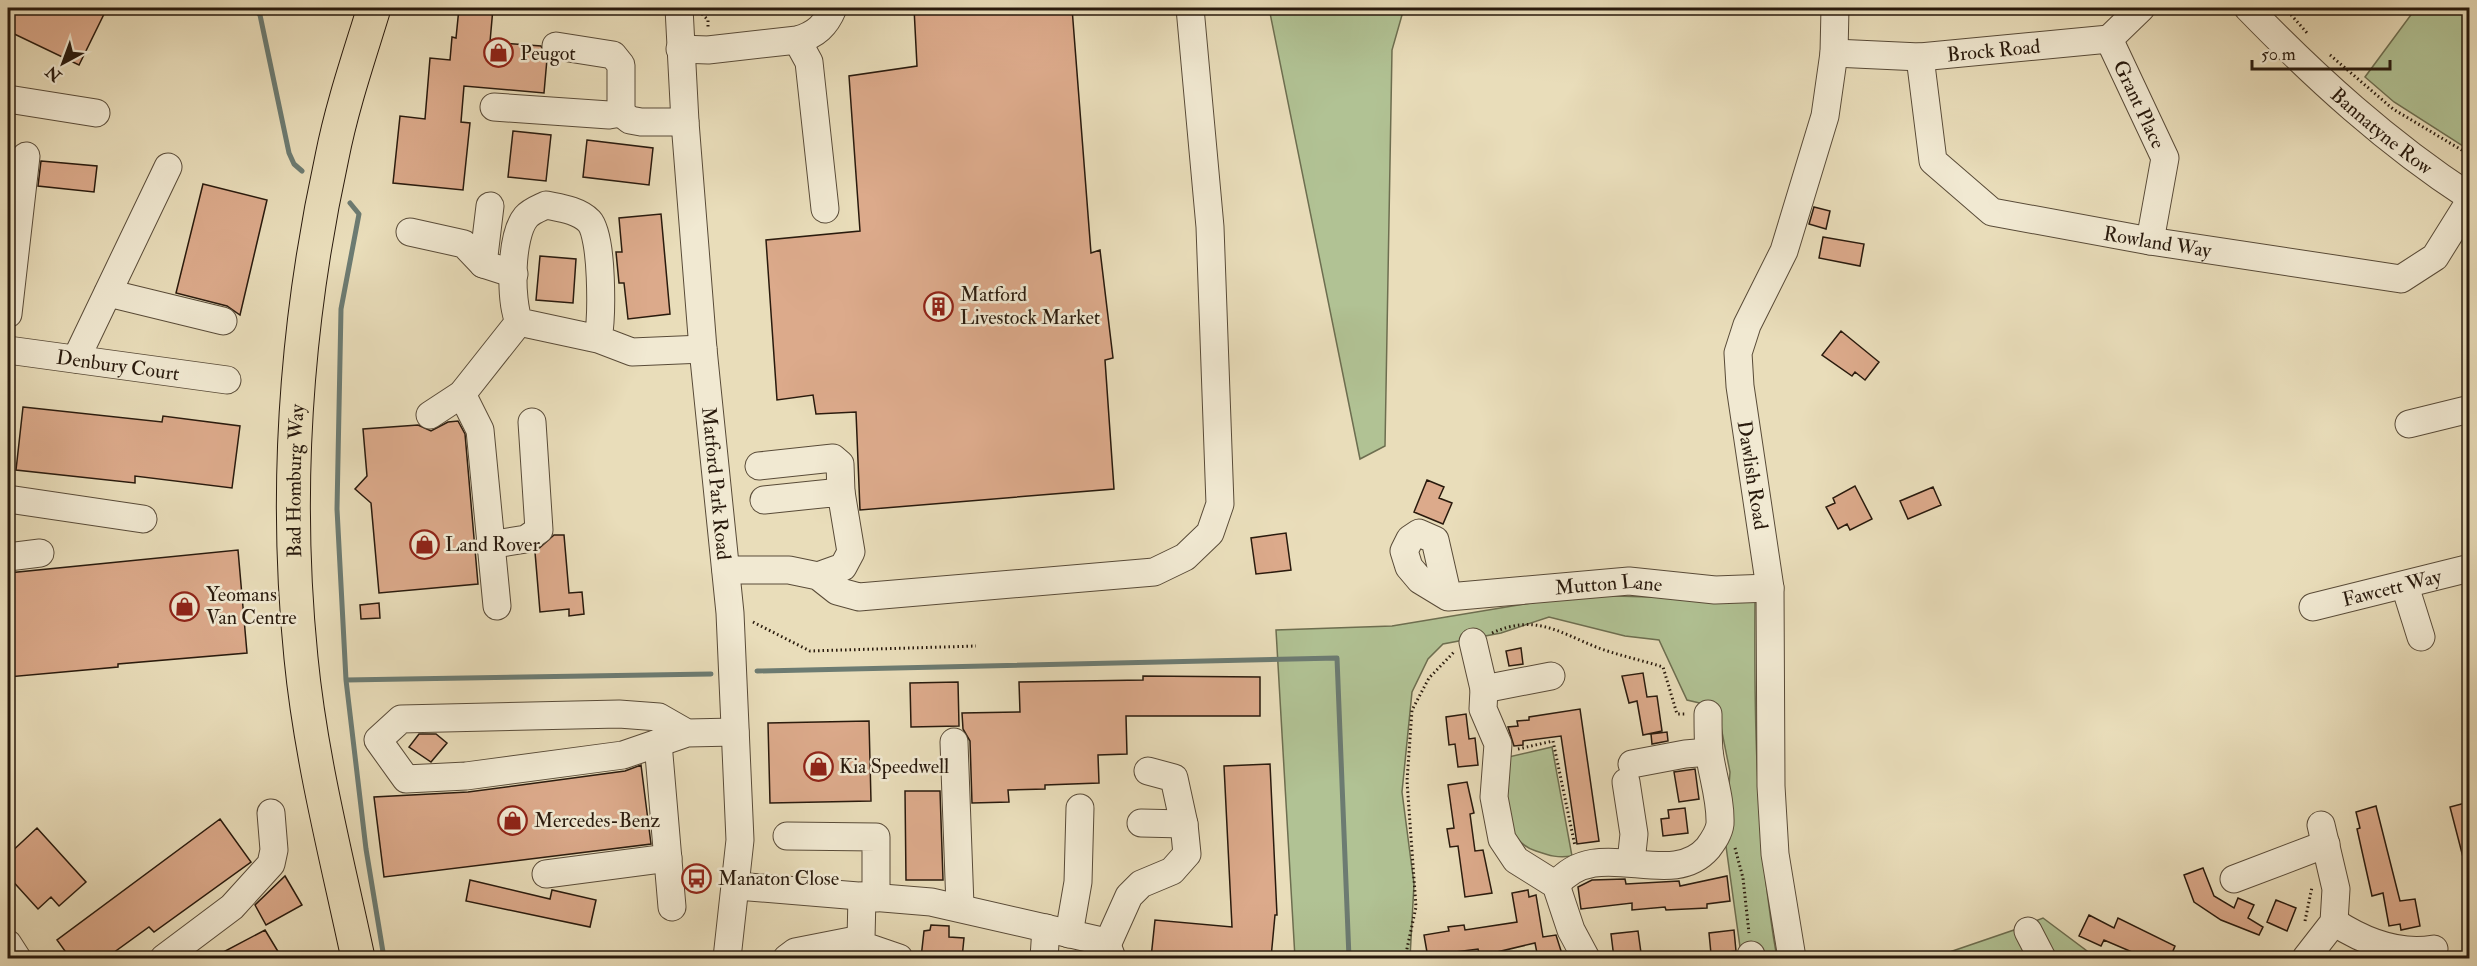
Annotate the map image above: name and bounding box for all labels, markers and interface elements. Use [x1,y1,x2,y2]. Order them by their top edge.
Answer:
north arrow [33,33,93,93]
scale bar [2252,33,2390,71]
street label: Brock Road [1946,34,2042,67]
shop icon: Peugot [483,37,515,69]
place label: Peugot [520,41,576,66]
text: 50 m [2261,43,2296,66]
street label: Grant Place [2108,56,2171,153]
text: N [41,61,67,86]
street label: Bannatyne Row [2325,82,2438,181]
street label: Rowland Way [2101,221,2214,263]
place label: Matford Livestock Market [960,282,1101,330]
building icon: Matford Livestock Market [923,290,955,322]
street label: Denbury Court [55,345,182,386]
street label: Bad Homburg Way [281,402,310,558]
street label: Matford Park Road [696,406,737,561]
street label: Dawlish Road [1732,419,1774,532]
shop icon: Land Rover [408,528,440,560]
place label: Land Rover [445,532,540,557]
street label: Fawcett Way [2340,563,2445,612]
street label: Mutton Lane [1554,568,1664,600]
place label: Yeomans Van Centre [206,582,297,630]
shop icon: Yeomans Van Centre [169,590,201,622]
shop icon: Kia Speedwell [802,750,834,782]
place label: Kia Speedwell [839,754,949,780]
shop icon: Mercedes-Benz [497,804,529,836]
place label: Mercedes-Benz [534,808,660,833]
bus stop icon: Manaton Close [681,862,713,894]
place label: Manaton Close [718,866,839,891]

